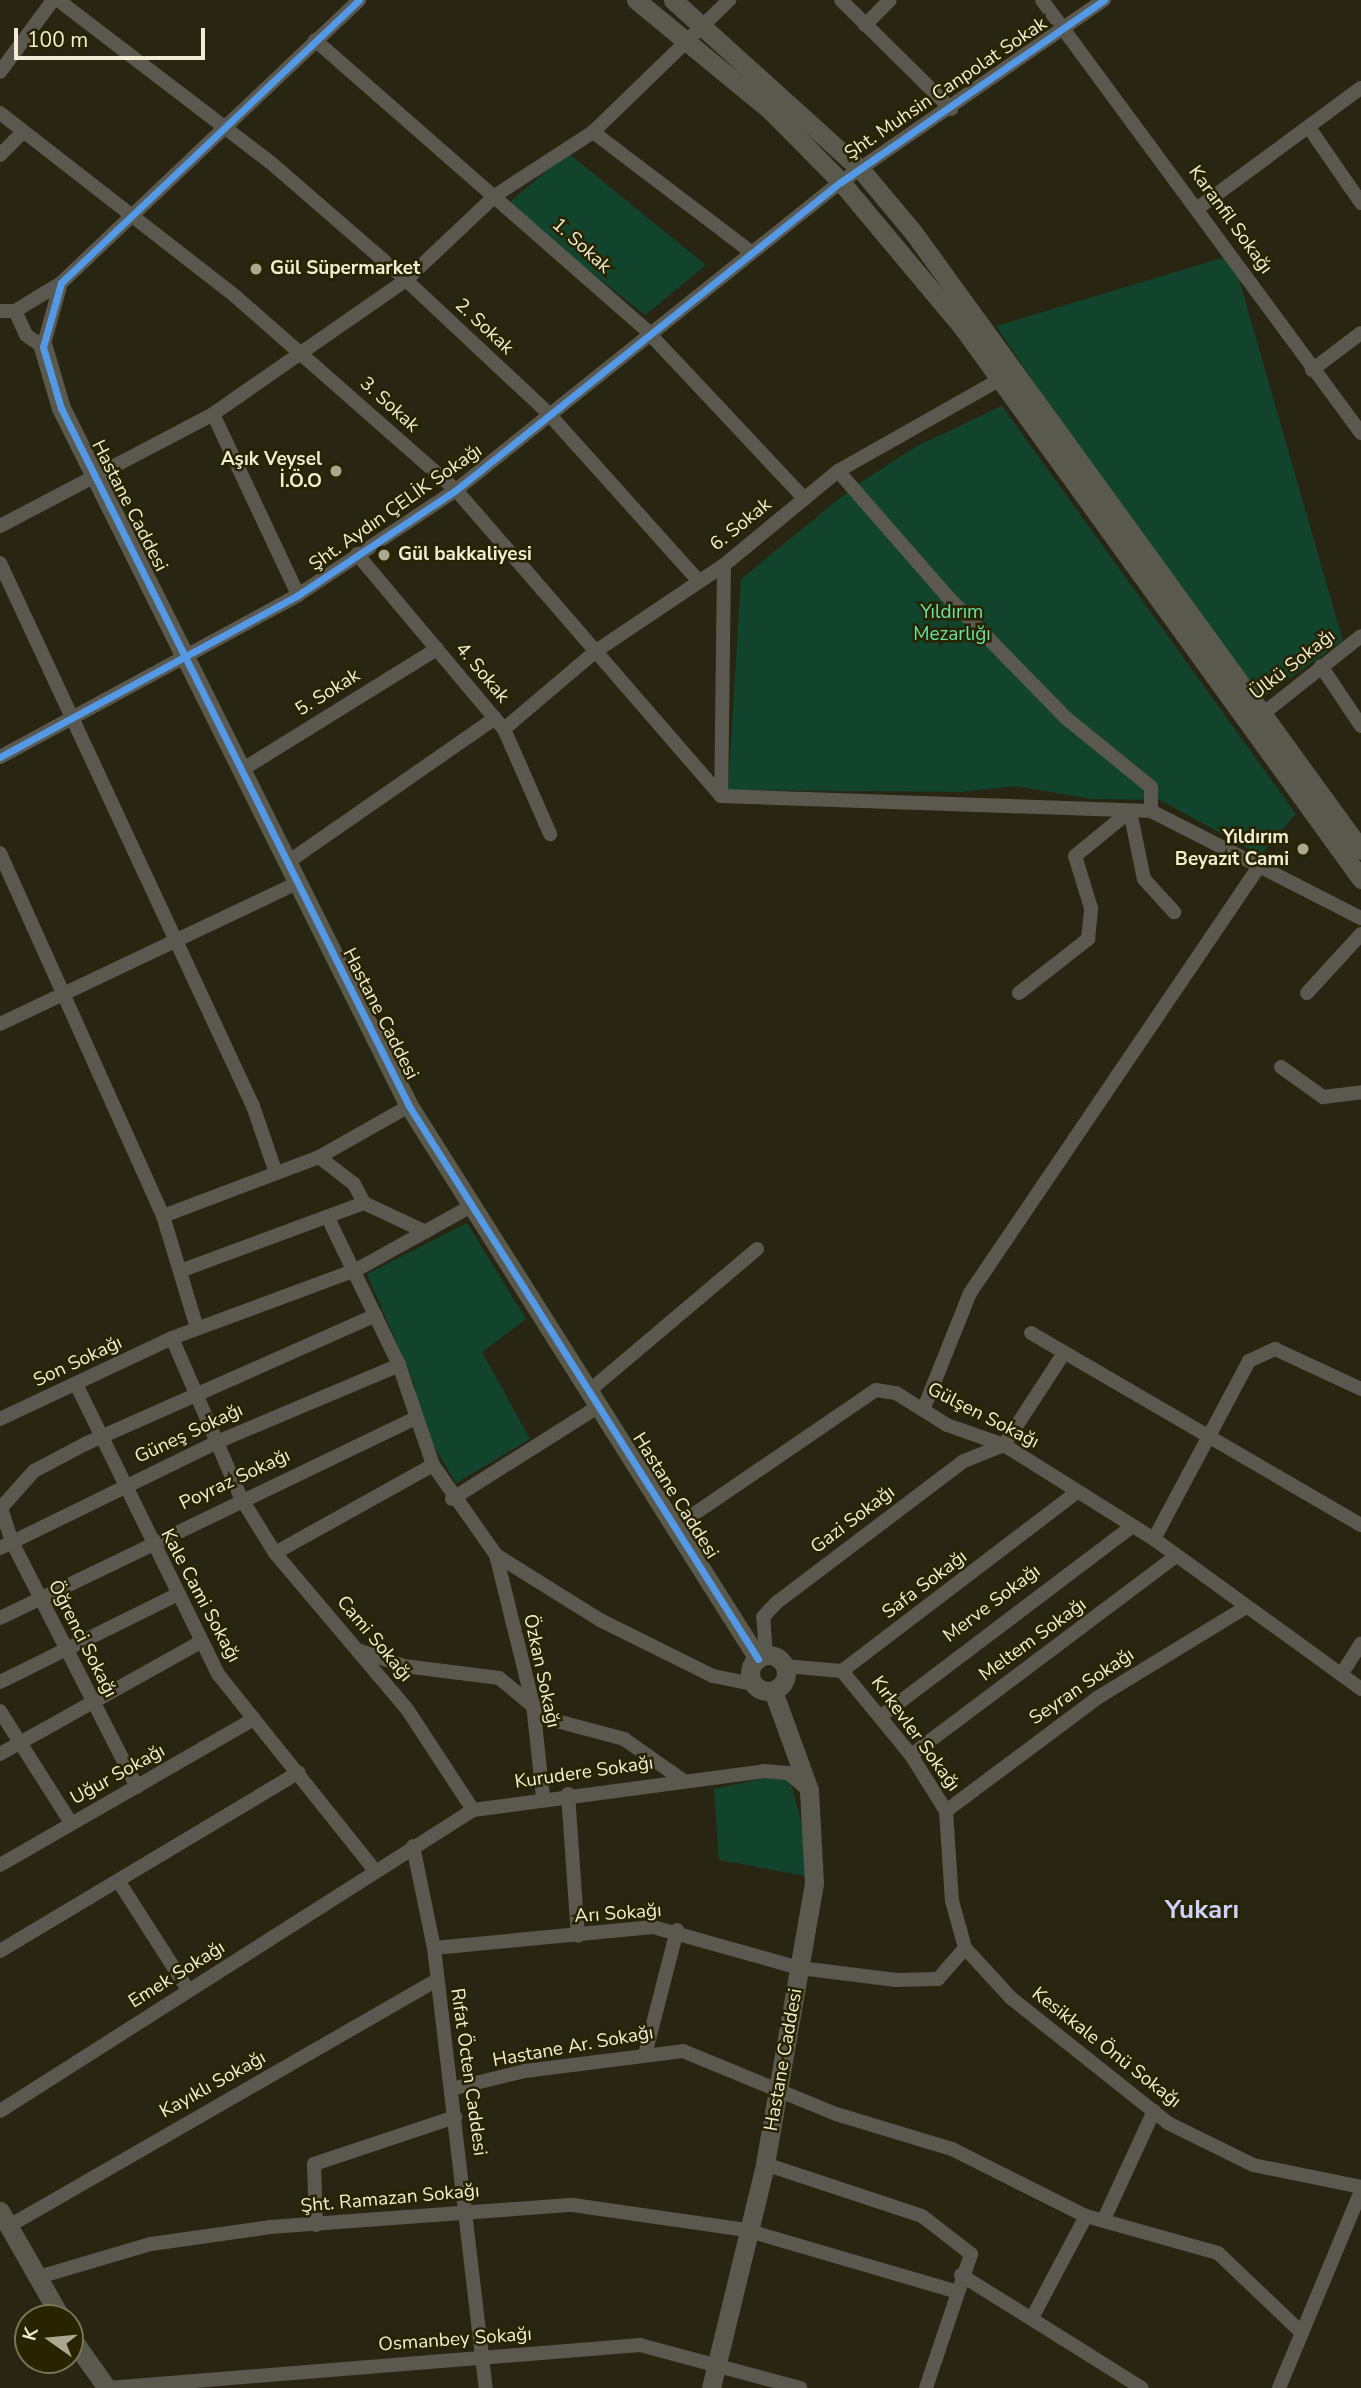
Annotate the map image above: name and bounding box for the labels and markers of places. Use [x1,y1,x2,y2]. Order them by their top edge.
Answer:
place label: Gül Süpermarket [270,258,420,280]
marker: Gül Süpermarket [248,261,264,277]
place label: Aşık Veysel İ.Ö.O [221,449,322,493]
marker: Aşık Veysel İ.Ö.O [328,463,344,479]
place label: Gül bakkaliyesi [398,544,532,566]
marker: Gül bakkaliyesi [376,547,392,563]
place label: Yıldırım Beyazıt Cami [1175,827,1289,871]
marker: Yıldırım Beyazıt Cami [1295,841,1311,857]

